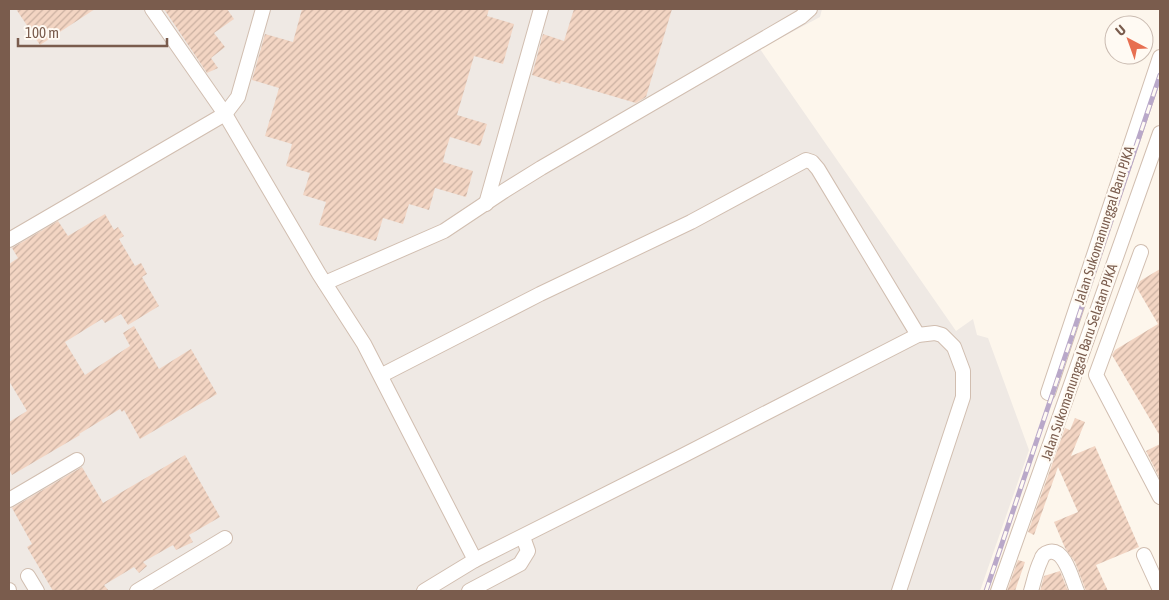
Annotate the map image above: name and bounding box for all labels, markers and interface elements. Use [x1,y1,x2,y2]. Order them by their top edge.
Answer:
scale bar [18,15,166,47]
north arrow [1104,15,1154,65]
text: U [1112,21,1129,39]
text: 100 m [25,24,59,41]
street label: Jalan Sukomanunggal Baru PJKA [1071,144,1137,306]
street label: Jalan Sukomanunggal Baru Selatan PJKA [1038,261,1120,462]

